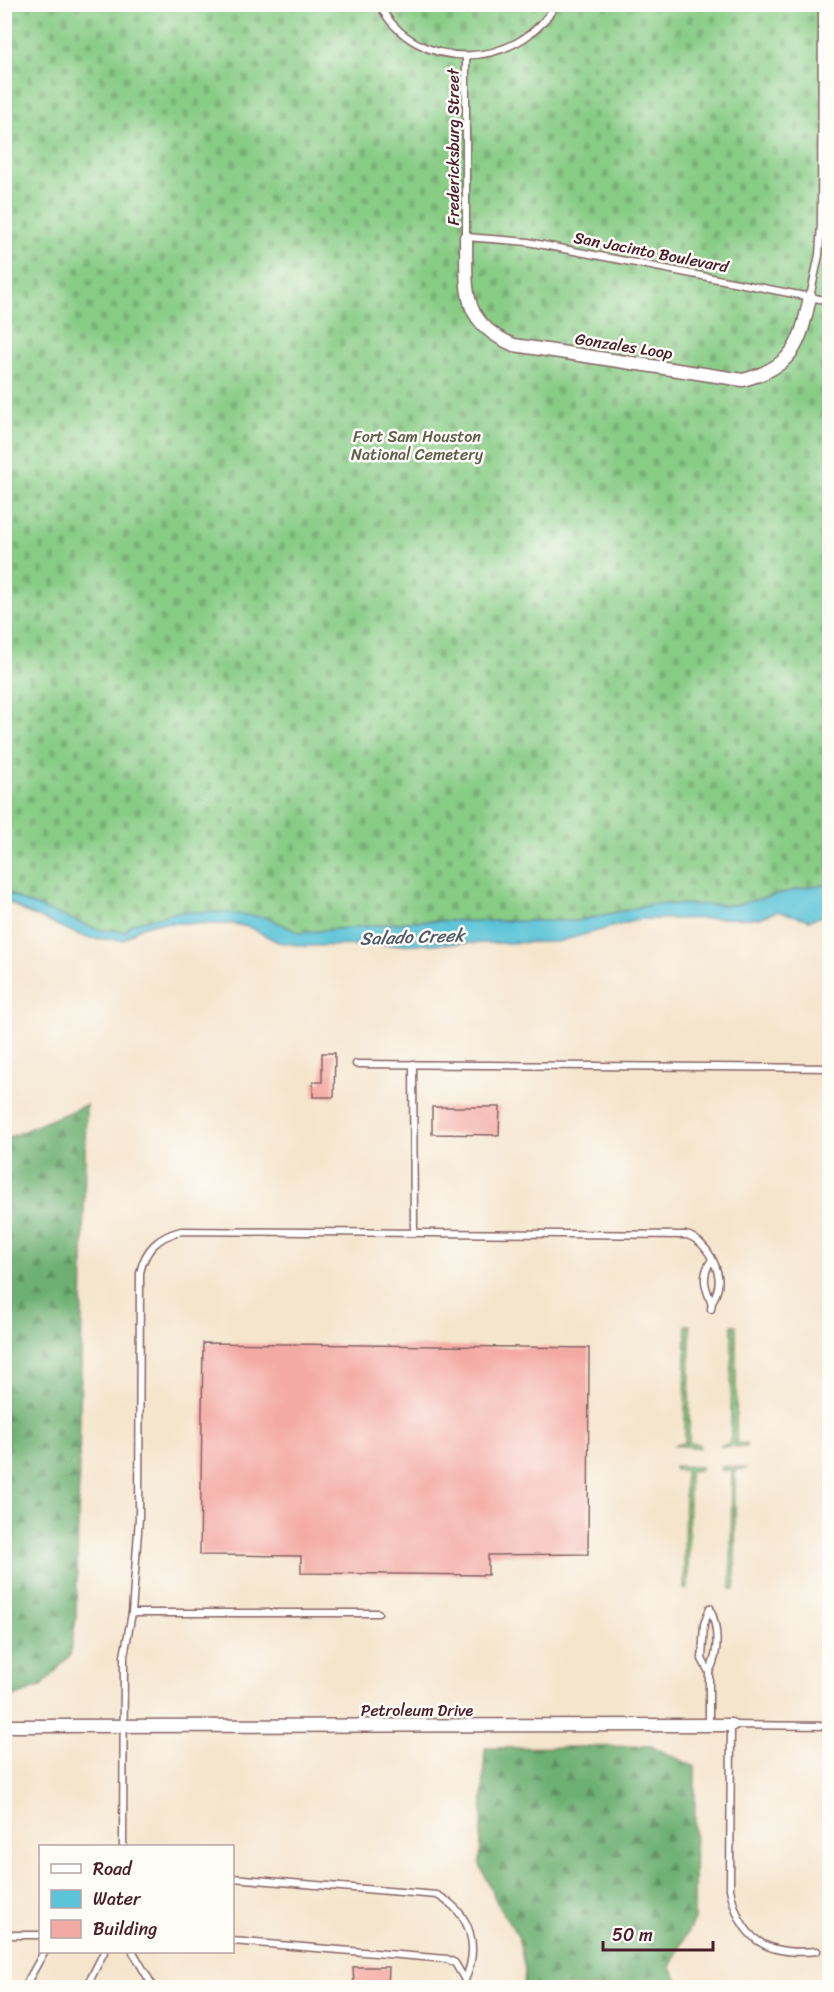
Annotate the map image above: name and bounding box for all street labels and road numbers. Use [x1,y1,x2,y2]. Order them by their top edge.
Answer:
street label: Fredericksburg Street [439,68,468,225]
street label: San Jacinto Boulevard [571,223,732,281]
street label: Gonzales Loop [573,324,675,368]
street label: Petroleum Drive [361,1696,474,1725]

